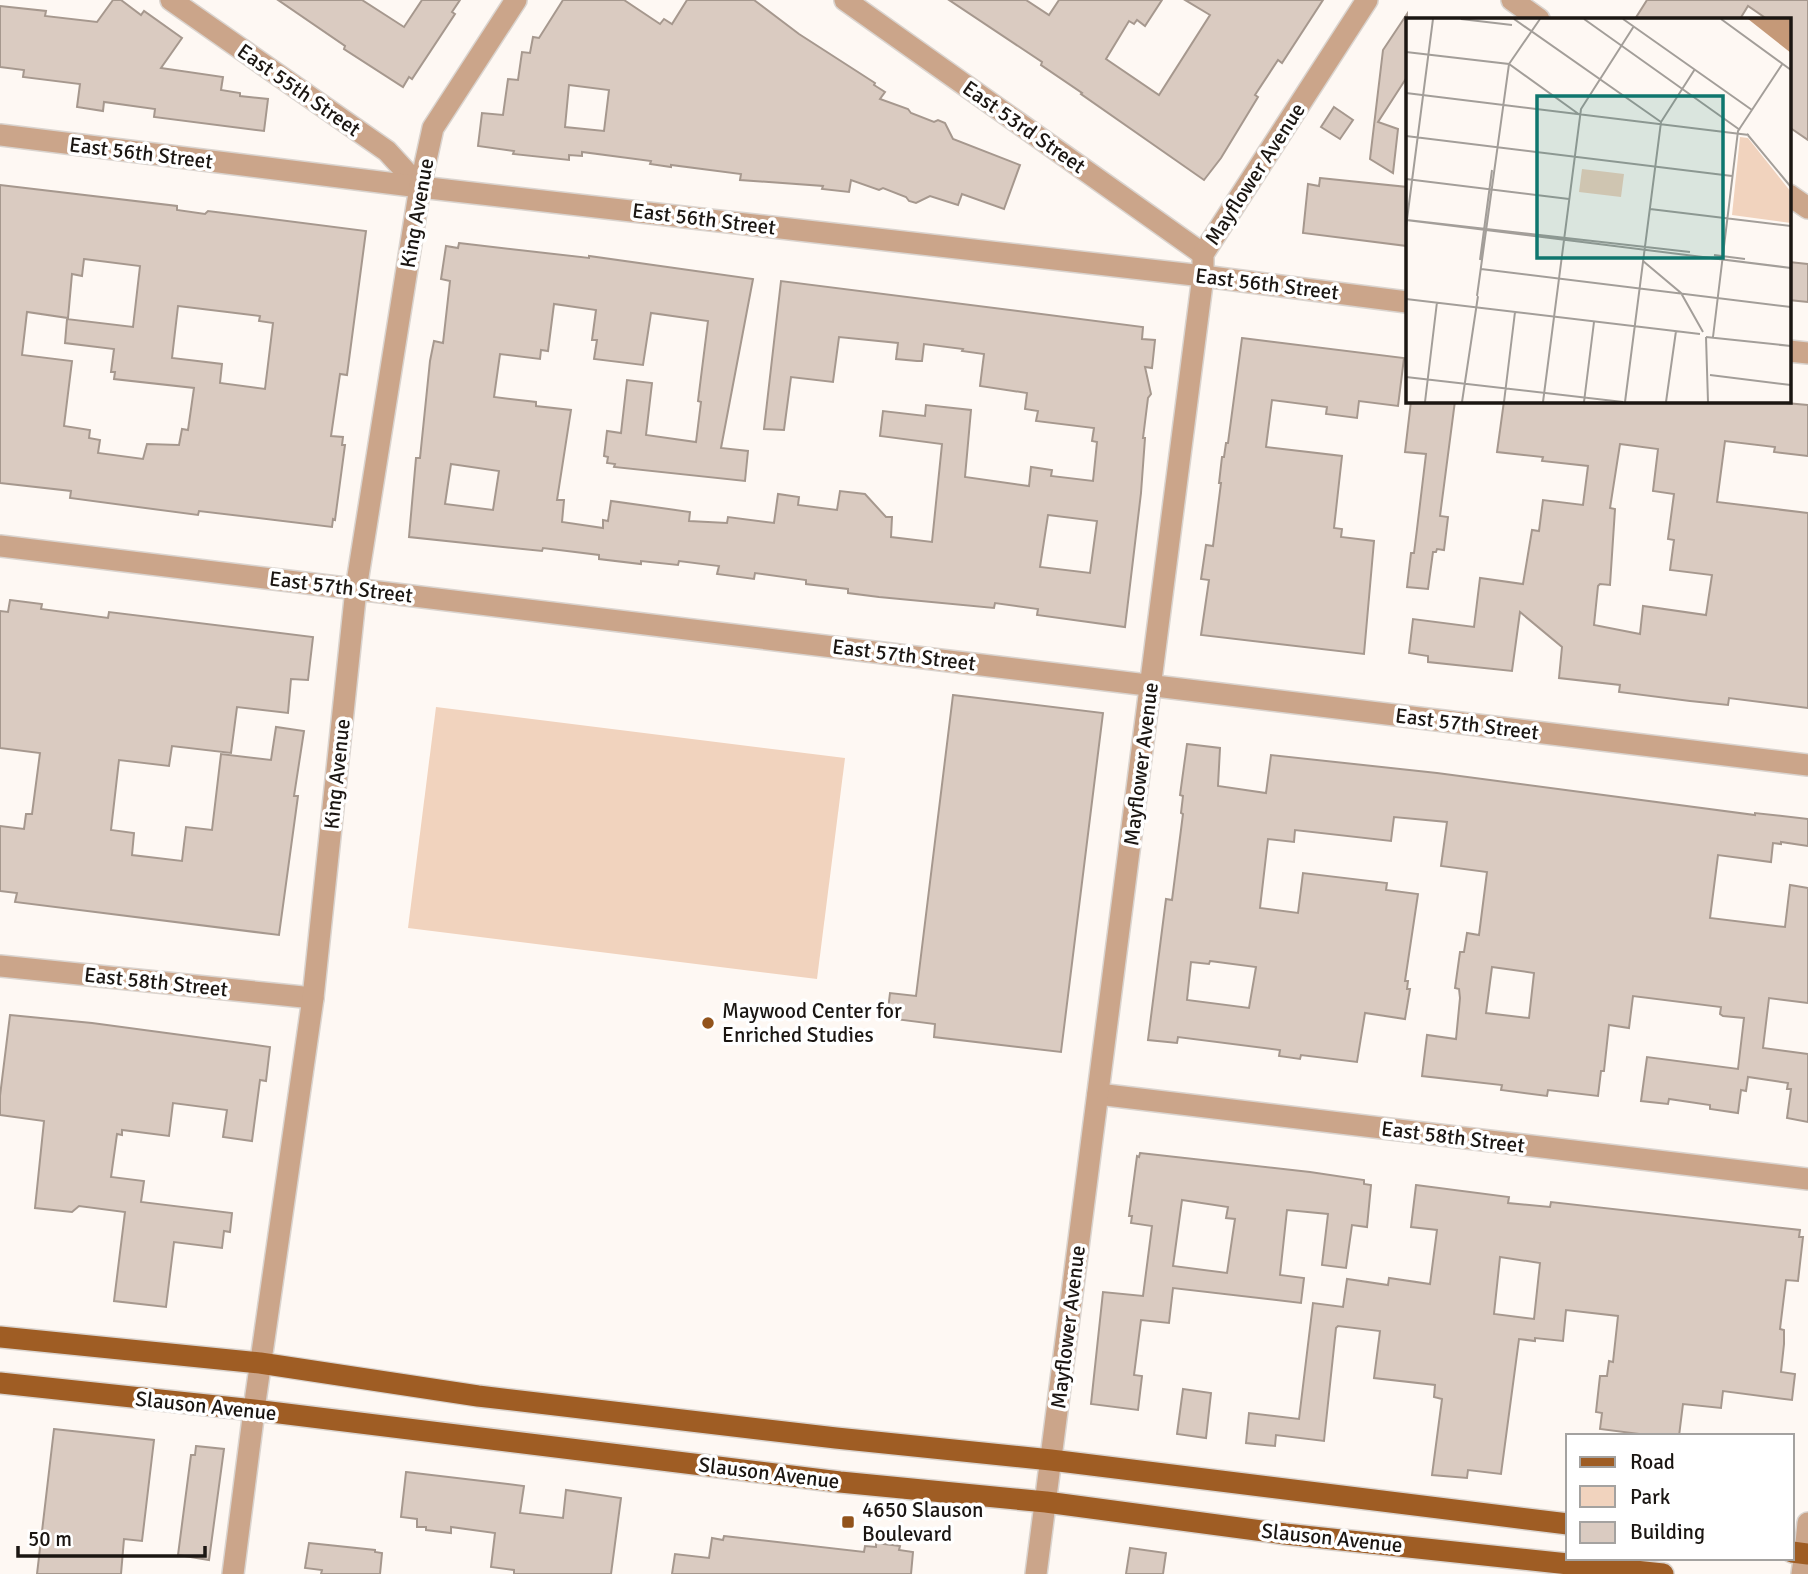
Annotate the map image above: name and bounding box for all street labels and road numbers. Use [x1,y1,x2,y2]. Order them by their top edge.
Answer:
street label: East 55th Street [232,38,366,142]
street label: East 53rd Street [957,75,1091,179]
street label: Mayflower Avenue [1199,98,1311,250]
street label: East 56th Street [68,131,214,175]
street label: King Avenue [395,156,439,270]
street label: East 56th Street [631,197,777,241]
street label: East 56th Street [1194,262,1340,306]
street label: East 57th Street [268,565,414,609]
street label: East 57th Street [831,633,977,677]
street label: Mayflower Avenue [1118,681,1164,847]
street label: East 57th Street [1394,702,1540,746]
street label: King Avenue [318,717,356,831]
street label: East 58th Street [83,962,229,1002]
street label: East 58th Street [1380,1115,1526,1159]
street label: Mayflower Avenue [1045,1244,1091,1410]
street label: Slauson Avenue [134,1386,278,1426]
street label: Slauson Avenue [697,1451,841,1495]
street label: Slauson Avenue [1260,1518,1404,1558]

